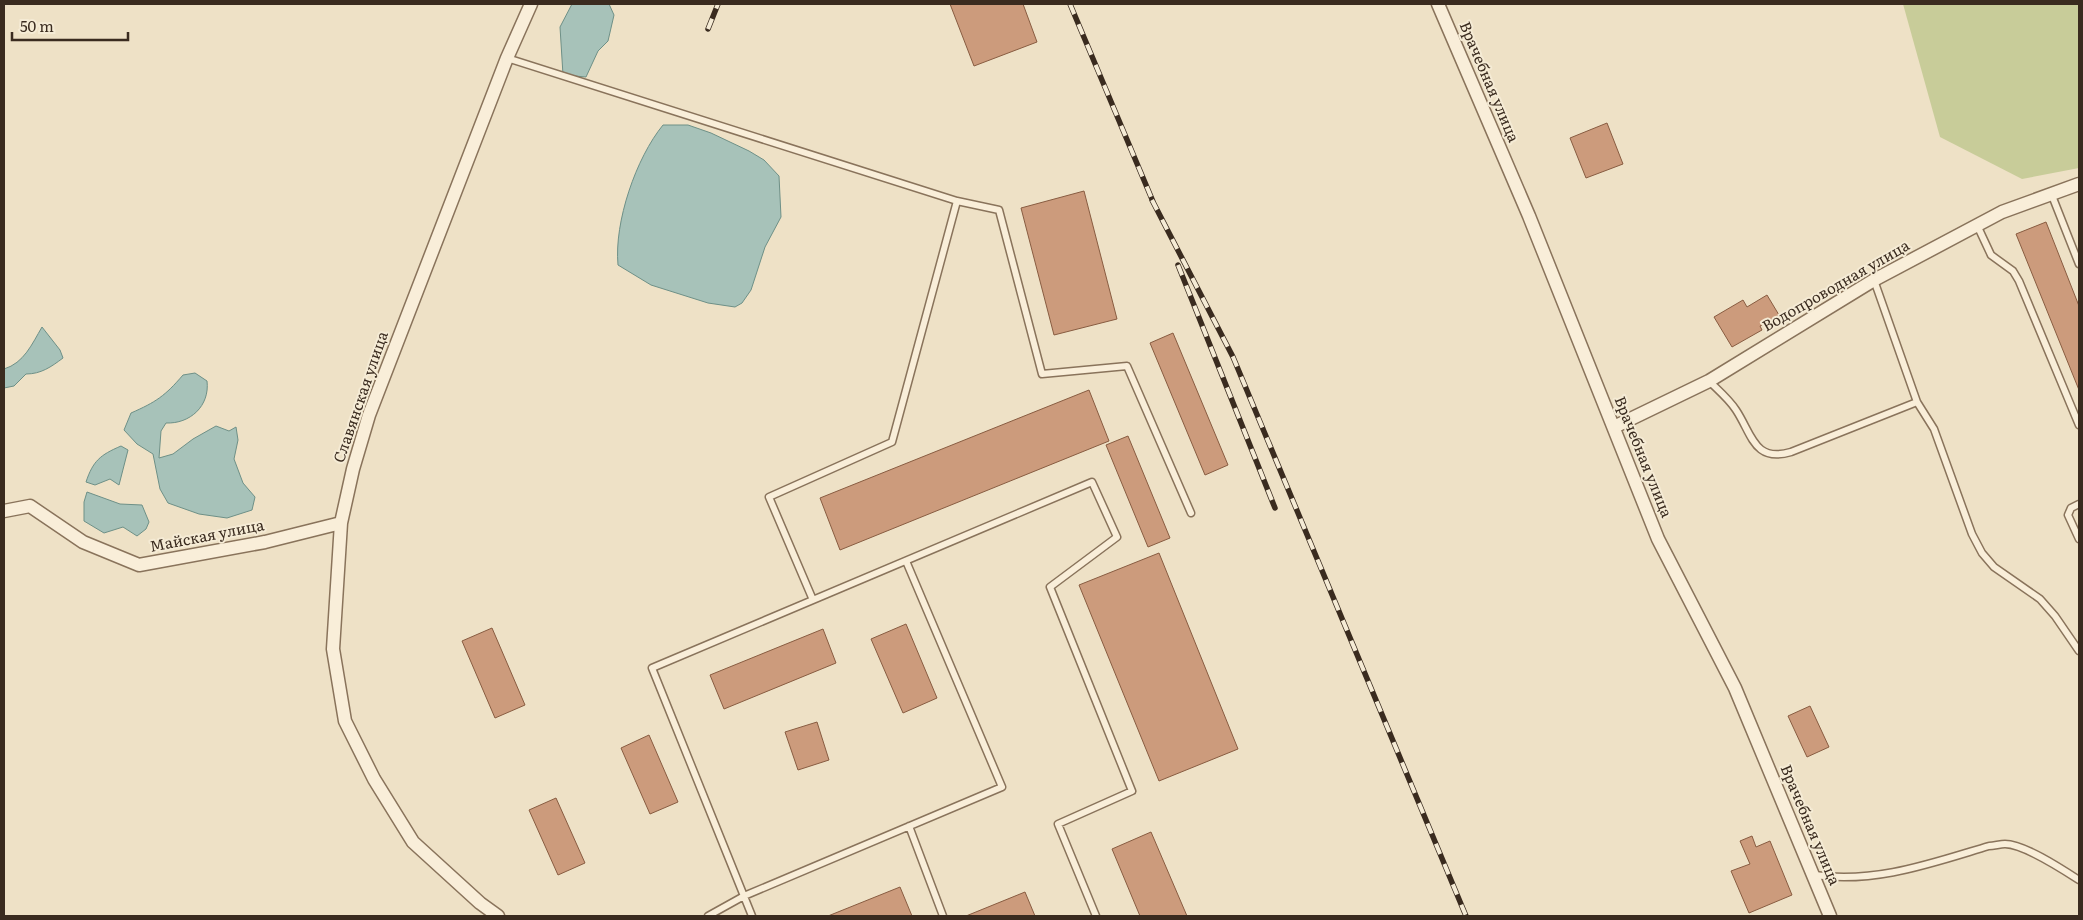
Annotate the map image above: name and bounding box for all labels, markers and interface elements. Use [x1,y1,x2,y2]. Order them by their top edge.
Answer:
scale bar [12,10,129,42]
text: 50 m [20,14,54,37]
street label: Врачебная улица [1455,17,1527,146]
street label: Водопроводная улица [1757,233,1914,336]
street label: Славянская улица [326,327,393,465]
street label: Врачебная улица [1609,392,1680,522]
street label: Майская улица [148,512,267,557]
street label: Врачебная улица [1776,760,1848,889]

